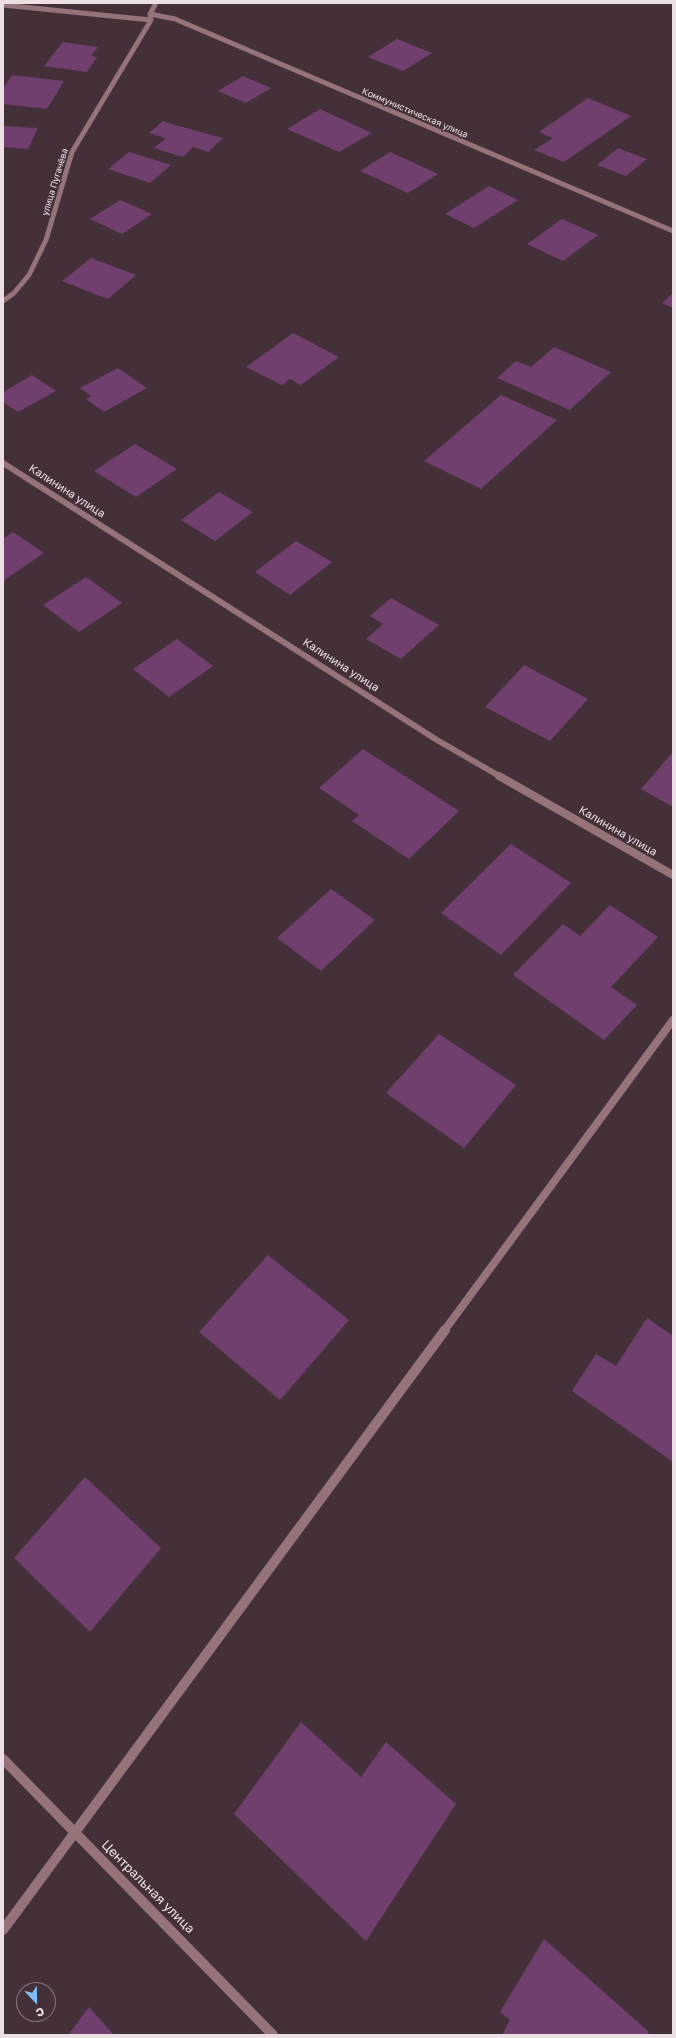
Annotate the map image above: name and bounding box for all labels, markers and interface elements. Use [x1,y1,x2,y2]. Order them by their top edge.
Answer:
street label: Коммунистическая улица [360,86,470,140]
street label: улица Пугачёва [40,147,70,217]
street label: Калинина улица [26,461,108,521]
street label: Калинина улица [300,635,382,695]
street label: Калинина улица [576,803,660,859]
street label: Центральная улица [98,1837,198,1937]
north arrow [16,1982,56,2022]
text: С [34,2005,46,2020]

